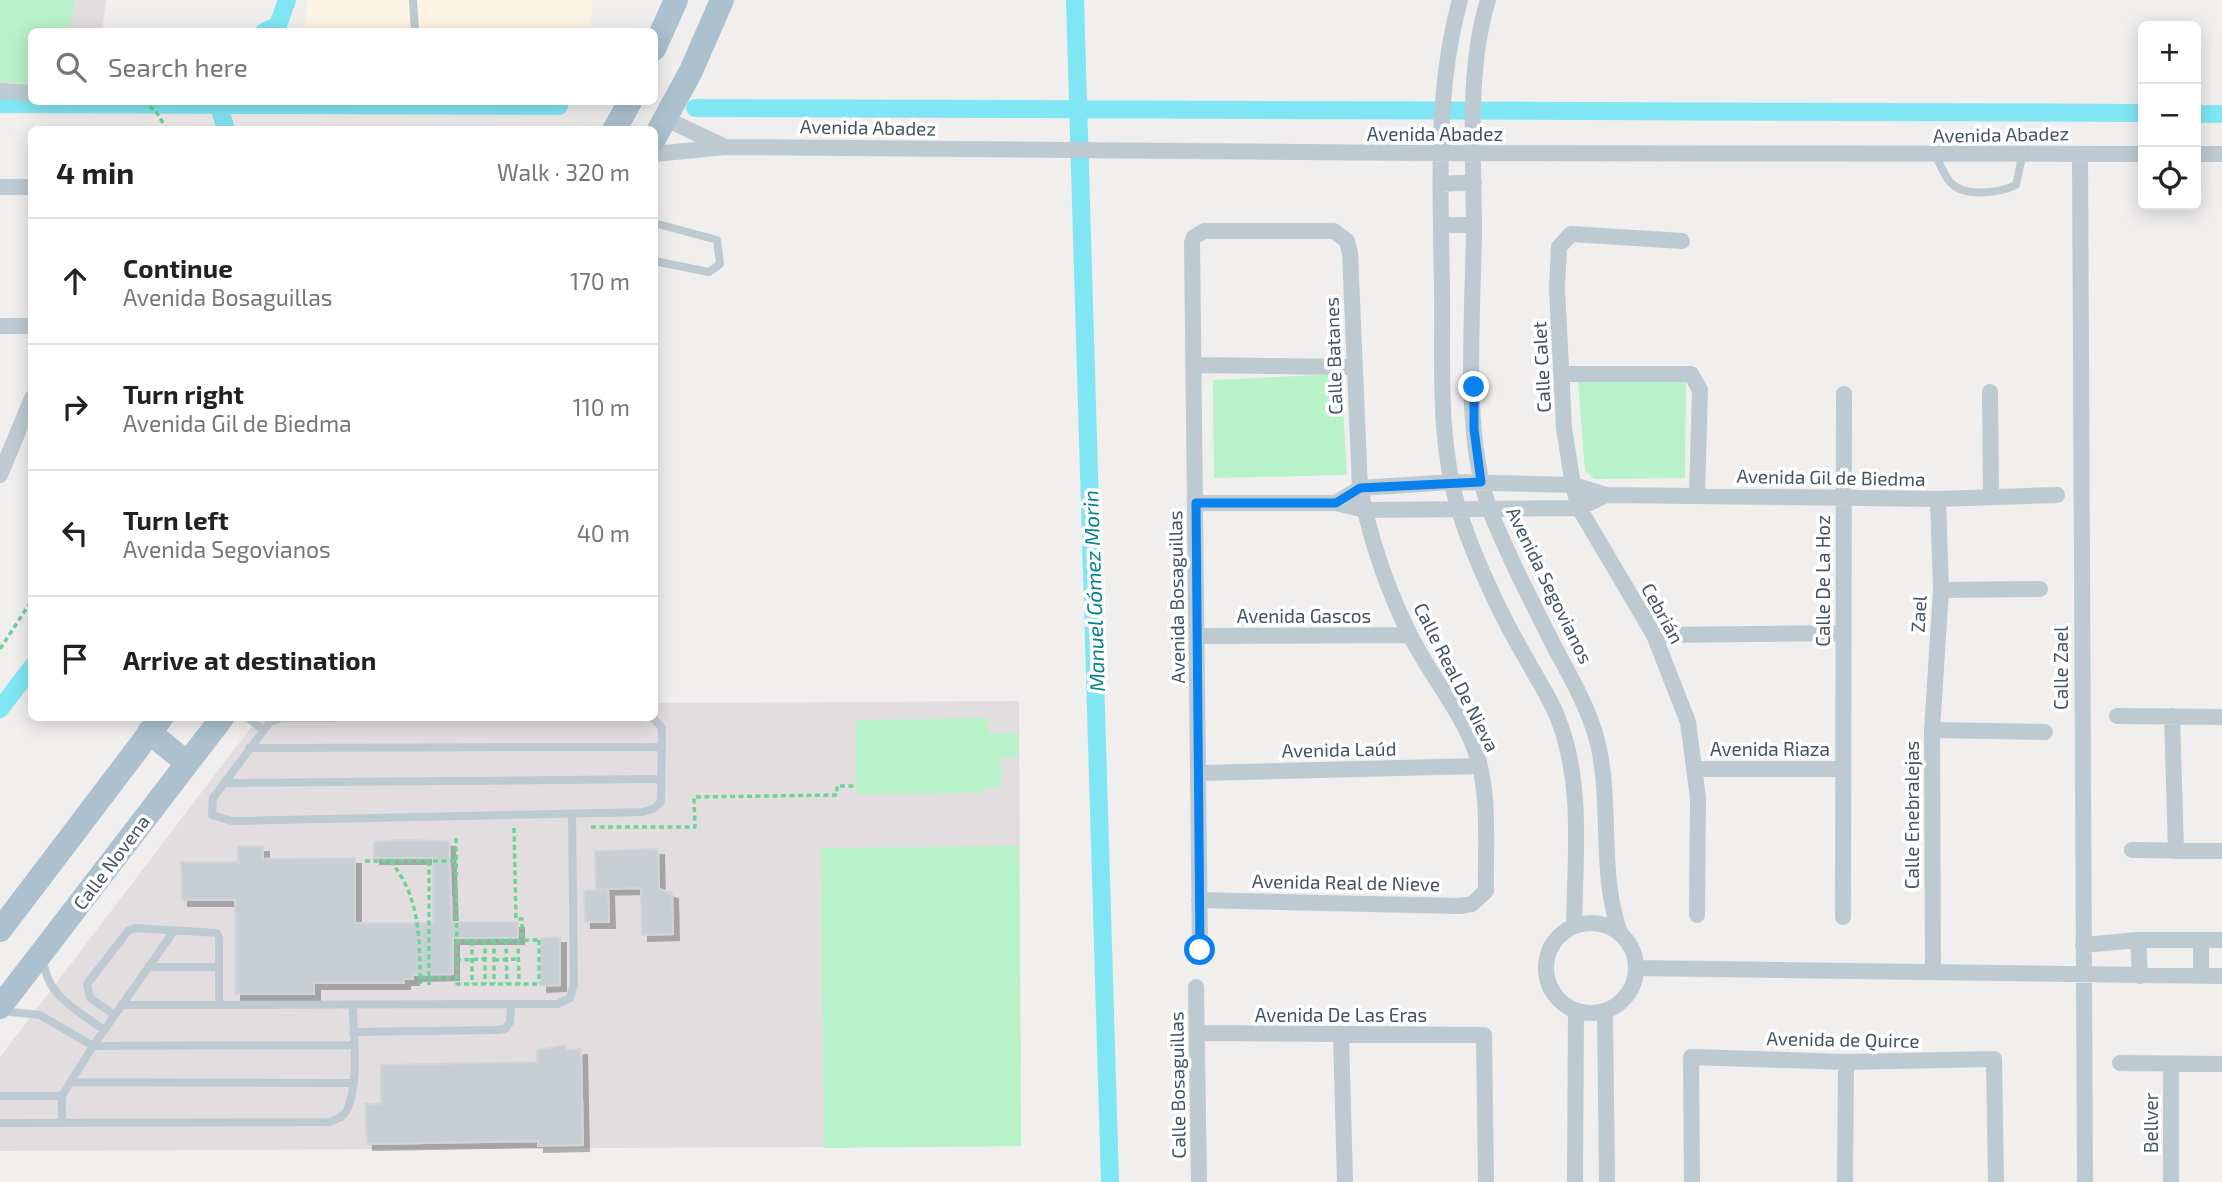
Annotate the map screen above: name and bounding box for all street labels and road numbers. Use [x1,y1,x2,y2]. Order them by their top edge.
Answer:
street label: Avenida Abadez [800,114,936,140]
street label: Avenida Abadez [1933,121,2069,147]
street label: Avenida Abadez [1367,122,1503,145]
street label: Calle Batanes [1319,297,1347,415]
street label: Calle Calet [1527,321,1555,413]
street label: Avenida Gil de Biedma [1736,464,1926,490]
street label: Avenida Segovianos [1502,503,1598,667]
street label: Avenida Bosaguillas [1163,510,1189,684]
street label: Calle De La Hoz [1811,515,1834,647]
street label: Cebrián [1637,579,1689,647]
street label: Zael [1906,595,1930,633]
street label: Calle Real De Nieva [1409,599,1505,755]
street label: Avenida Gascos [1237,604,1371,627]
street label: Calle Zael [2049,626,2072,710]
street label: Avenida Laúd [1281,736,1397,762]
street label: Avenida Riaza [1710,737,1830,760]
street label: Calle Enebralejas [1900,741,1923,889]
street label: Calle Novena [68,810,154,914]
street label: Avenida Real de Nieve [1252,869,1440,895]
street label: Avenida De Las Eras [1255,1003,1427,1026]
street label: Calle Bosaguillas [1164,1011,1190,1159]
street label: Avenida de Quirce [1766,1026,1920,1052]
street label: Bellver [2139,1092,2162,1153]

